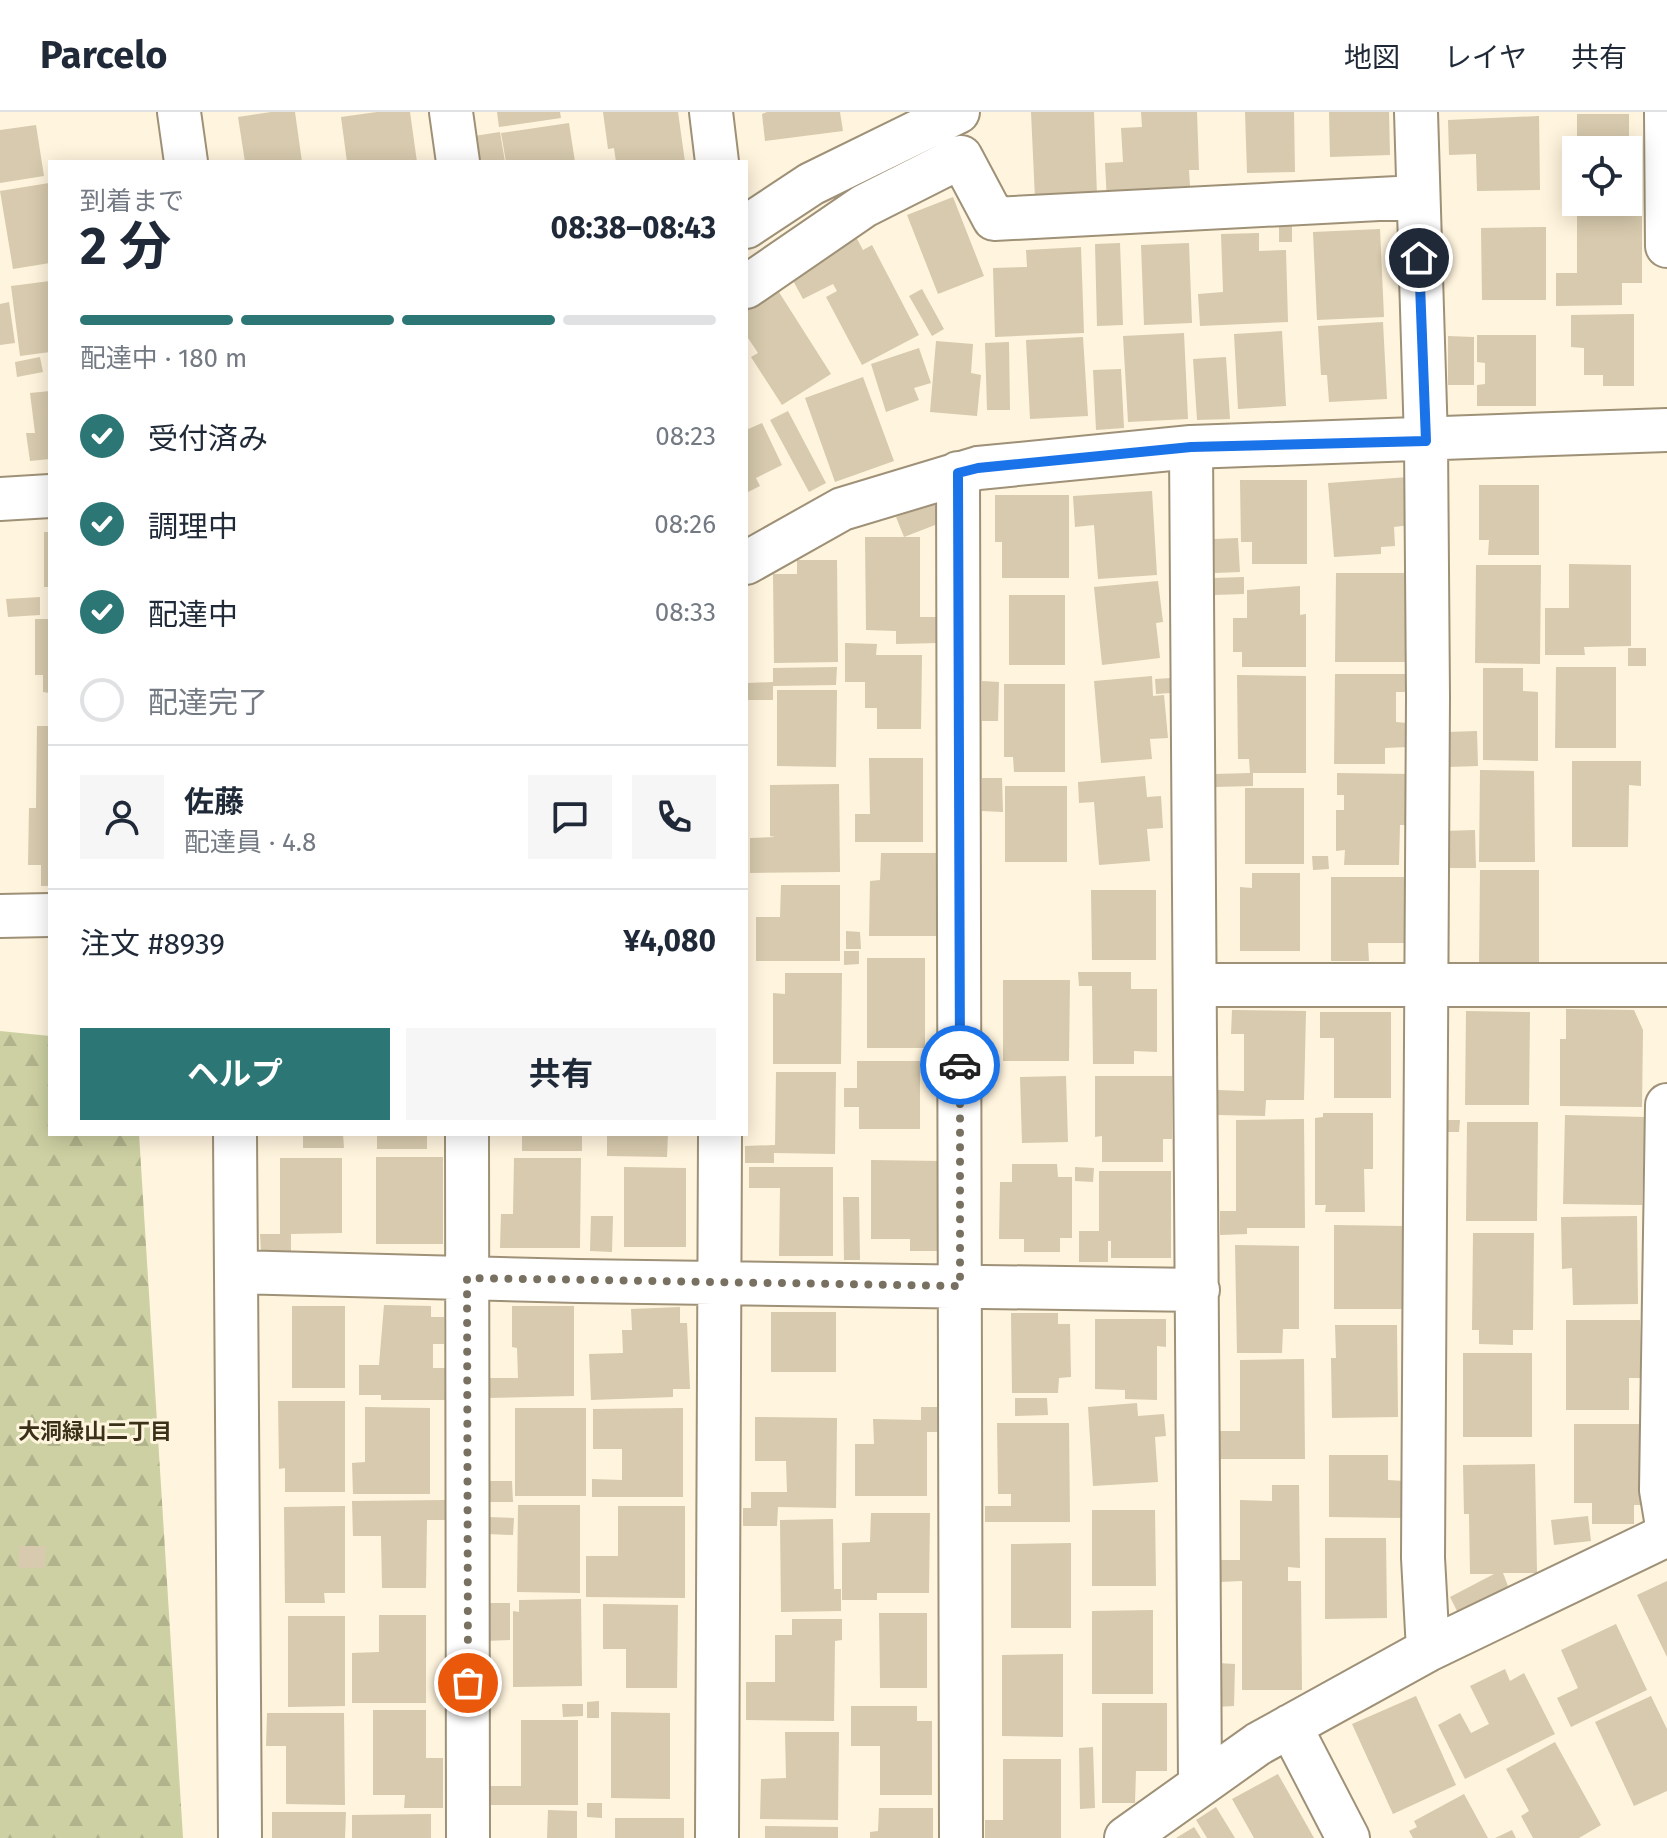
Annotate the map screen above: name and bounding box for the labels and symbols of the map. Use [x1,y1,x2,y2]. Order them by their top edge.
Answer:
pin [1385,224,1453,292]
courier [920,1025,1000,1105]
district label: 大洞緑山二丁目 [18,1418,172,1445]
pin [434,1649,502,1717]

